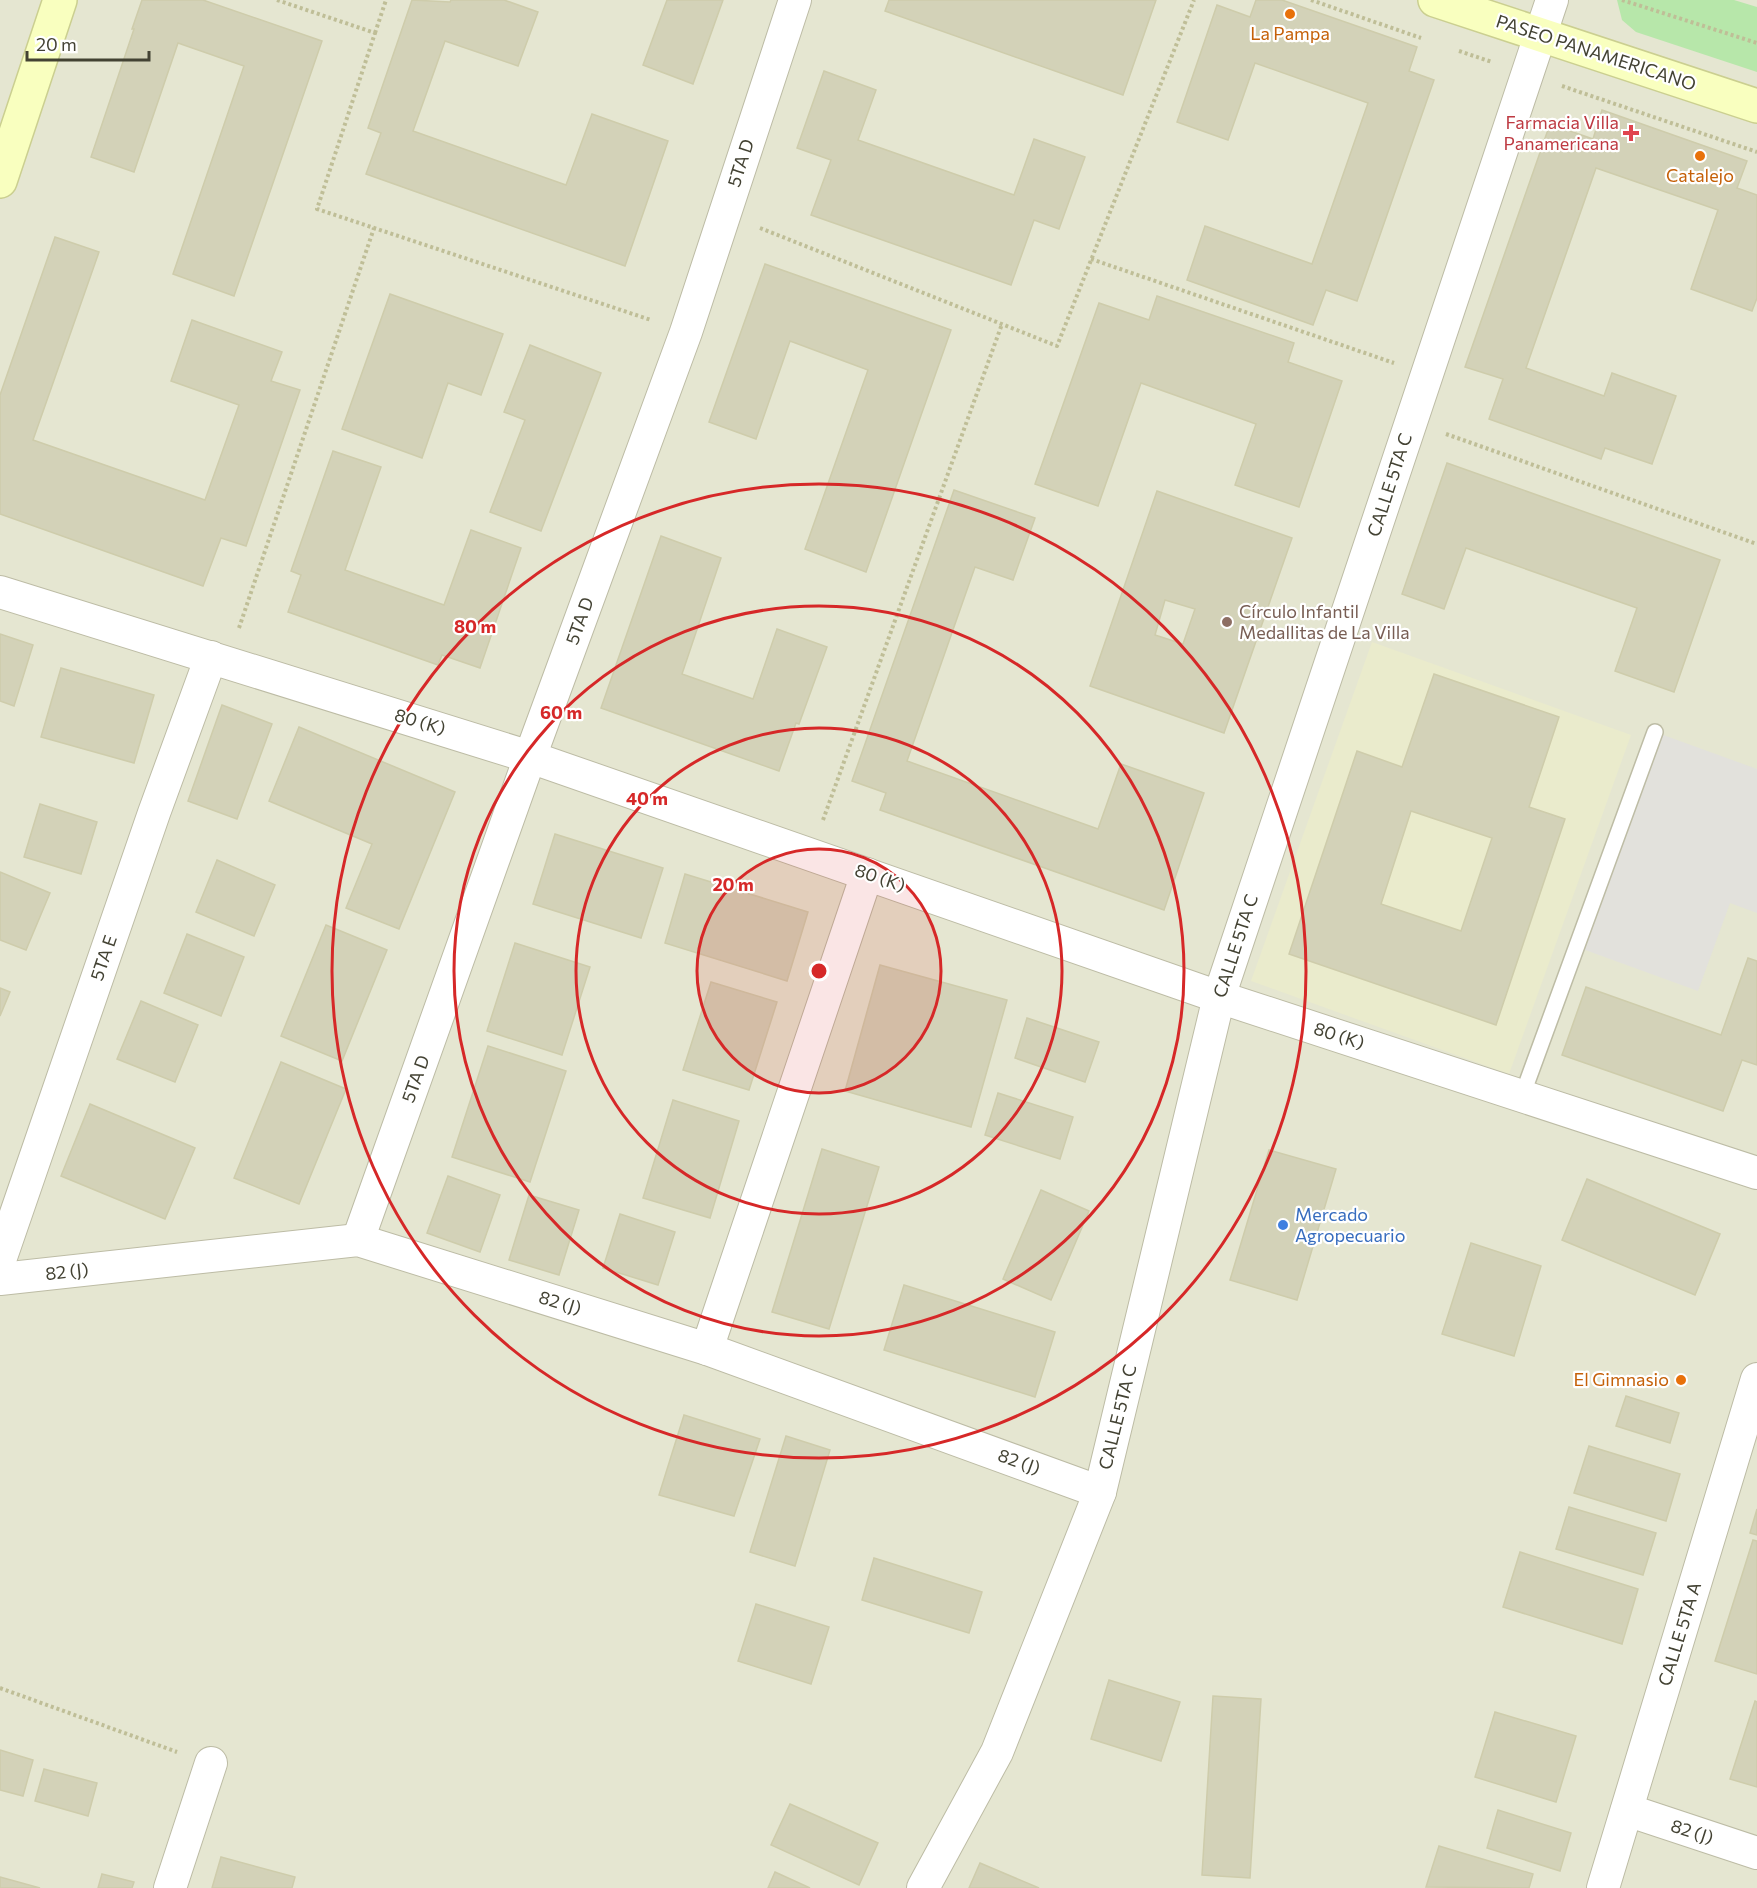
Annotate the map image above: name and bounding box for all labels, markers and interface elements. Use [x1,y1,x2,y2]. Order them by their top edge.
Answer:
marker: La Pampa [1283,7,1297,21]
street label: PASEO PANAMERICANO [1494,9,1699,95]
place label: La Pampa [1250,22,1330,44]
scale bar [27,24,148,62]
text: 20 m [36,33,77,55]
place label: Farmacia Villa Panamericana [1504,111,1619,154]
marker: Farmacia Villa Panamericana [1624,126,1638,140]
street label: 5TA D [722,136,758,189]
marker: Catalejo [1693,149,1707,163]
place label: Catalejo [1666,164,1734,186]
street label: CALLE 5TA C [1362,430,1416,539]
street label: 5TA D [560,594,598,647]
place label: Círculo Infantil Medallitas de La Villa [1239,600,1410,643]
text: 80 m [454,615,496,637]
marker: Círculo Infantil Medallitas de La Villa [1220,615,1234,629]
text: 60 m [540,701,582,723]
street label: 80 (K) [392,703,448,739]
text: 40 m [626,787,668,809]
street label: 80 (K) [852,858,909,896]
text: 20 m [712,873,754,895]
street label: CALLE 5TA C [1208,891,1262,1000]
street label: 5TA E [85,932,121,983]
centre of rings [809,961,829,981]
street label: 80 (K) [1311,1017,1367,1054]
street label: 5TA D [396,1052,434,1105]
place label: Mercado Agropecuario [1295,1203,1406,1246]
marker: Mercado Agropecuario [1276,1218,1290,1232]
street label: 82 (J) [44,1258,90,1284]
street label: 82 (J) [536,1285,584,1319]
street label: CALLE 5TA C [1093,1362,1141,1472]
place label: El Gimnasio [1573,1368,1669,1390]
marker: El Gimnasio [1674,1373,1688,1387]
street label: 82 (J) [995,1443,1043,1479]
street label: CALLE 5TA A [1653,1579,1705,1688]
street label: 82 (J) [1668,1814,1716,1848]

